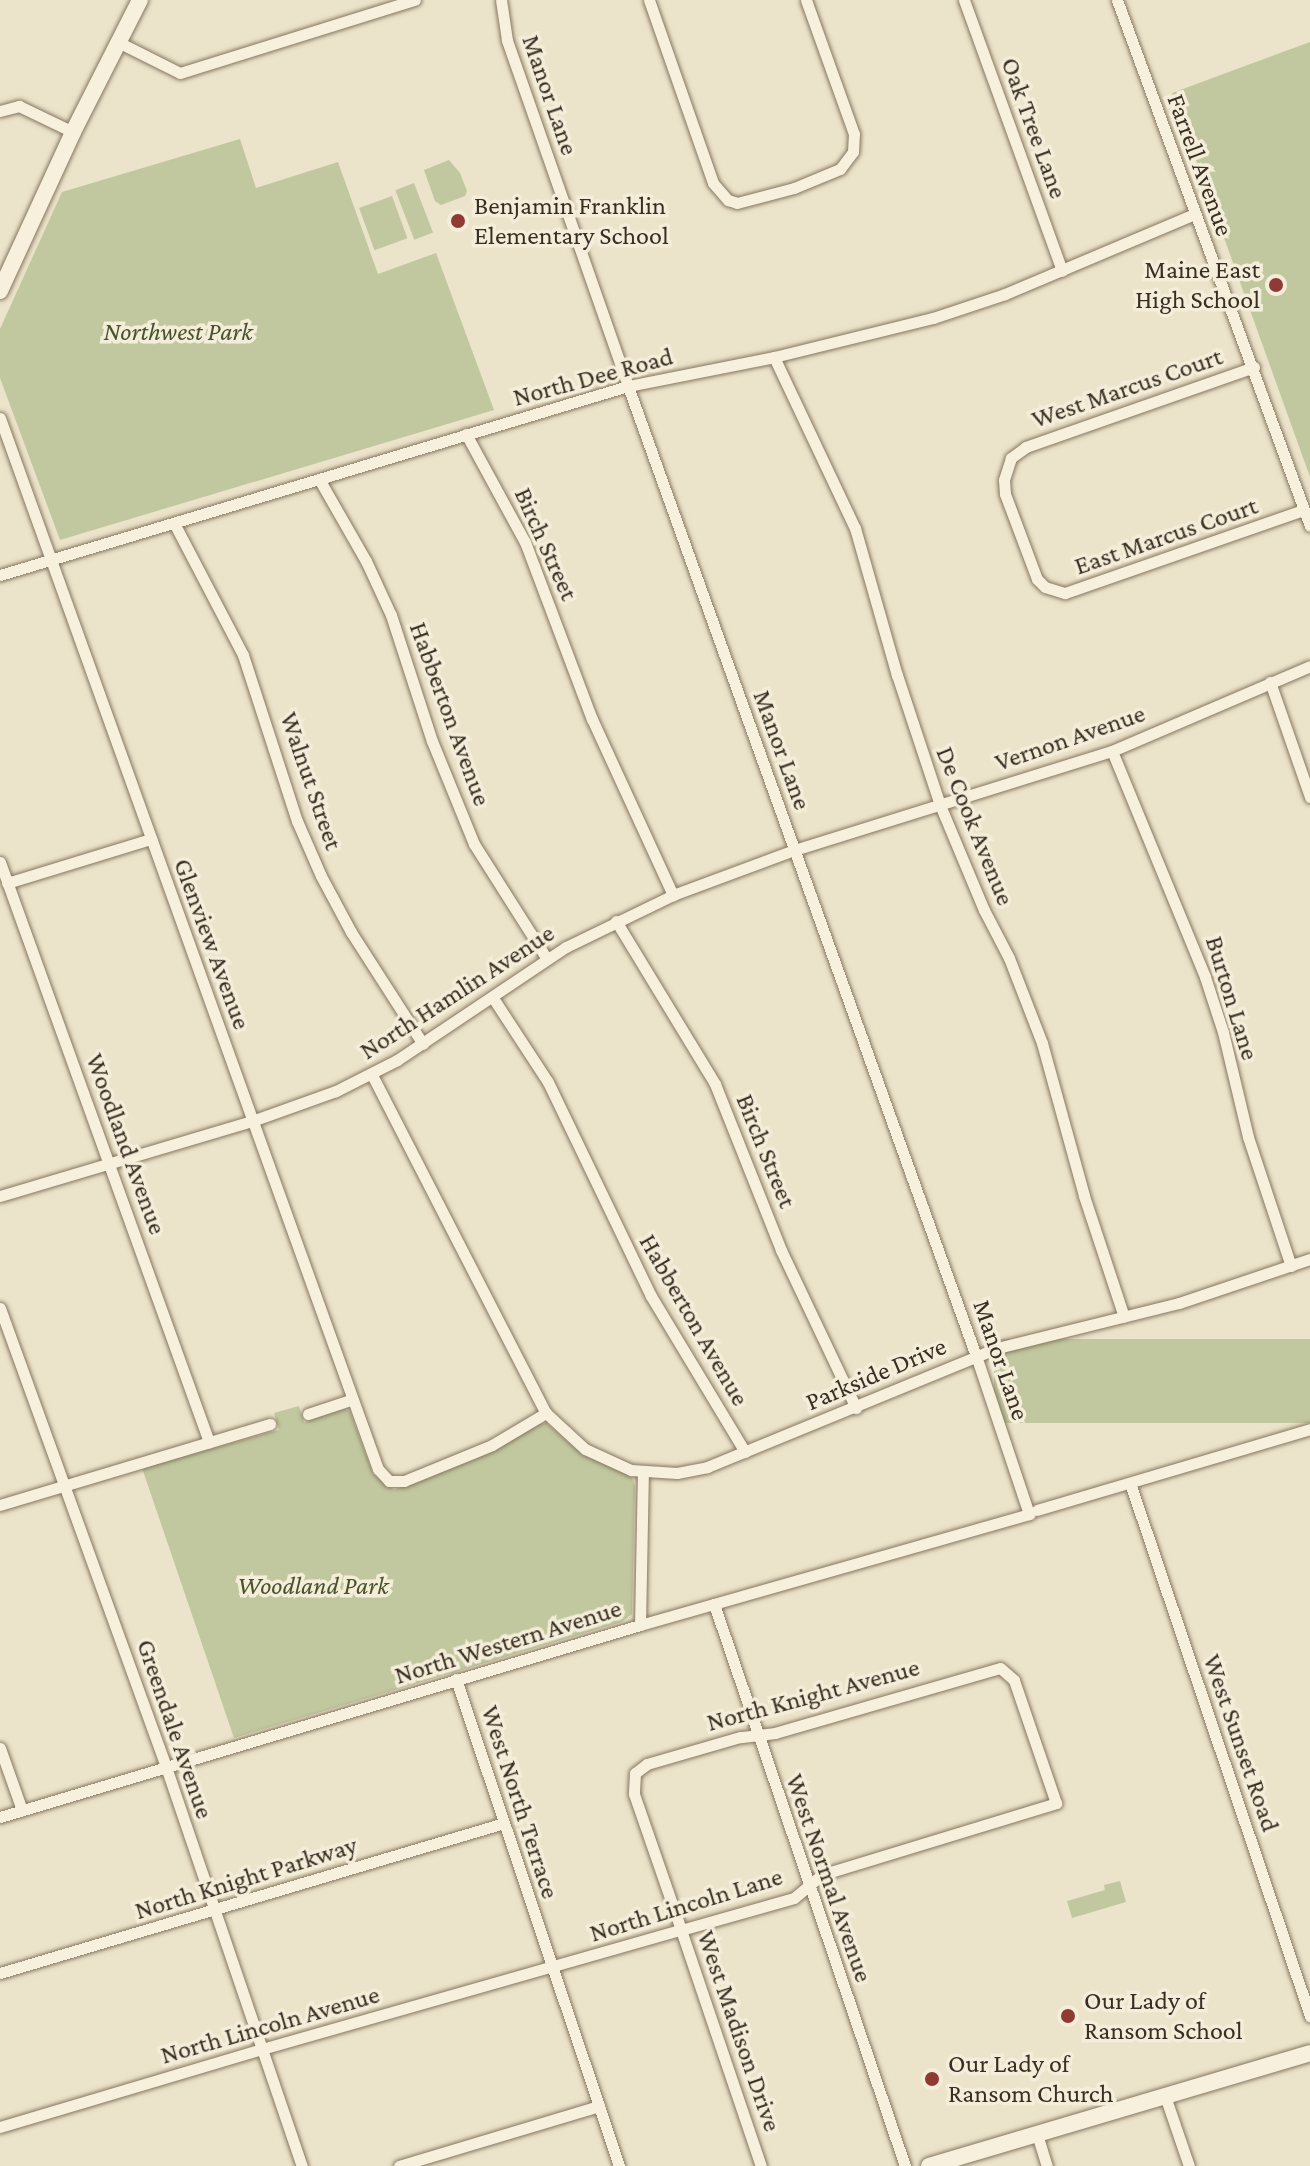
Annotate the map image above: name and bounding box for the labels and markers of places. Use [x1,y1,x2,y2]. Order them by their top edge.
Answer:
place label: Benjamin Franklin Elementary School [474,190,669,252]
marker: Benjamin Franklin Elementary School [449,212,467,230]
place label: Maine East High School [1135,254,1260,316]
marker: Maine East High School [1267,276,1285,294]
place label: Our Lady of Ransom School [1084,1985,1243,2046]
marker: Our Lady of Ransom School [1059,2007,1077,2025]
place label: Our Lady of Ransom Church [948,2048,1113,2110]
marker: Our Lady of Ransom Church [923,2070,941,2088]

